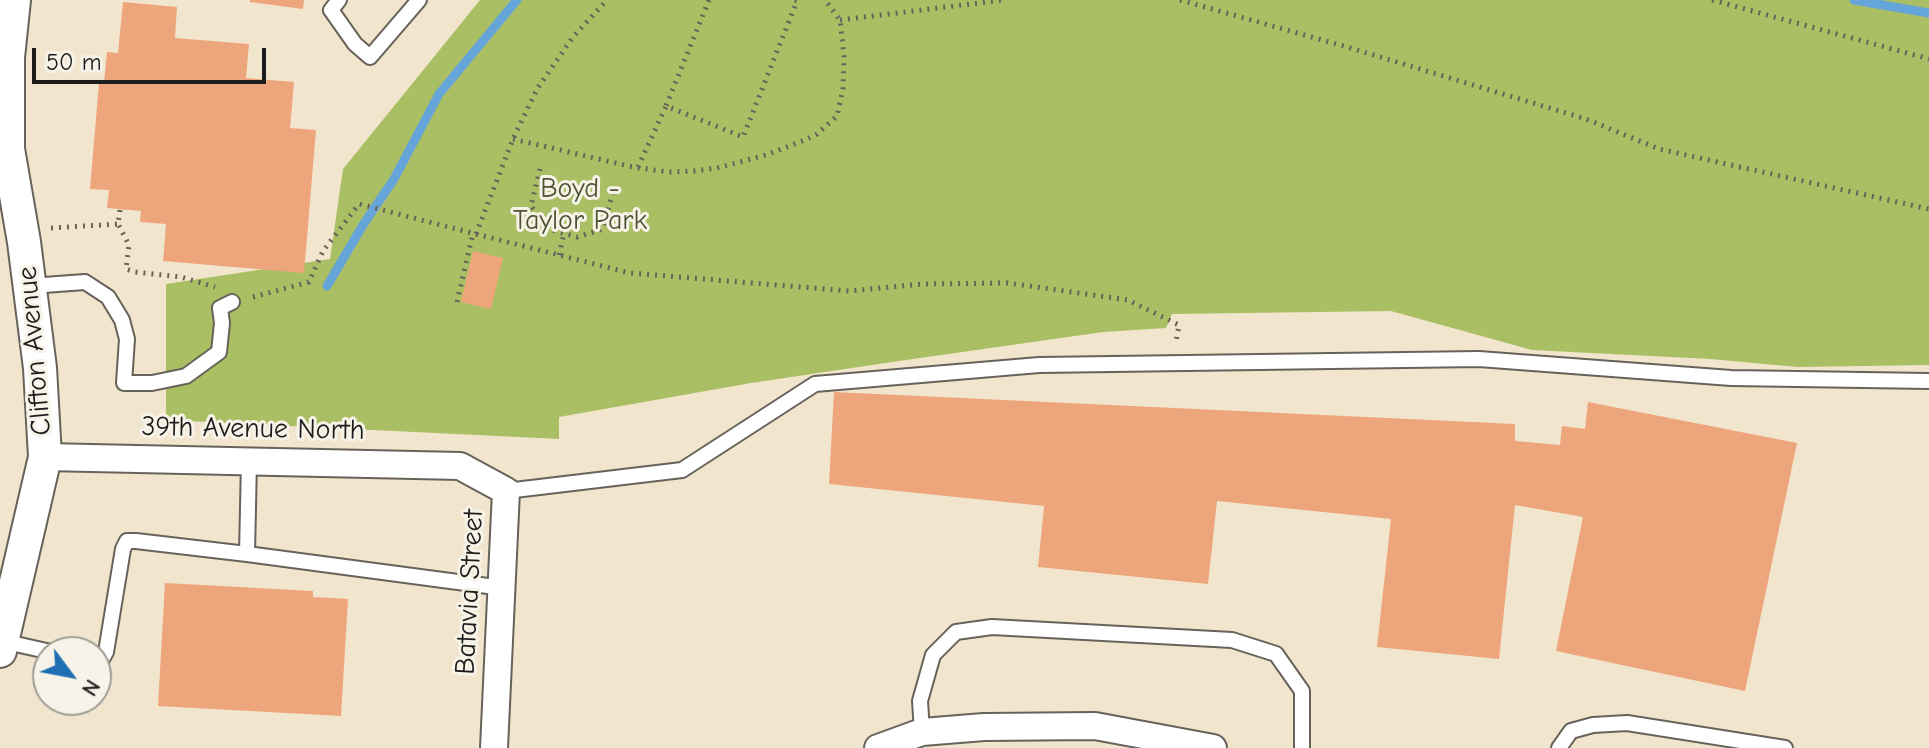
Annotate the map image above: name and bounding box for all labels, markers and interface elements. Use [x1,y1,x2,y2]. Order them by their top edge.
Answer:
scale bar [36,32,270,82]
text: 50 m [46,48,102,76]
park label: Boyd - Taylor Park [513,172,647,238]
street label: Clifton Avenue [11,265,59,437]
street label: 39th Avenue North [141,410,365,448]
street label: Batavia Street [449,509,491,675]
north arrow [32,636,112,716]
text: N [76,675,105,701]

